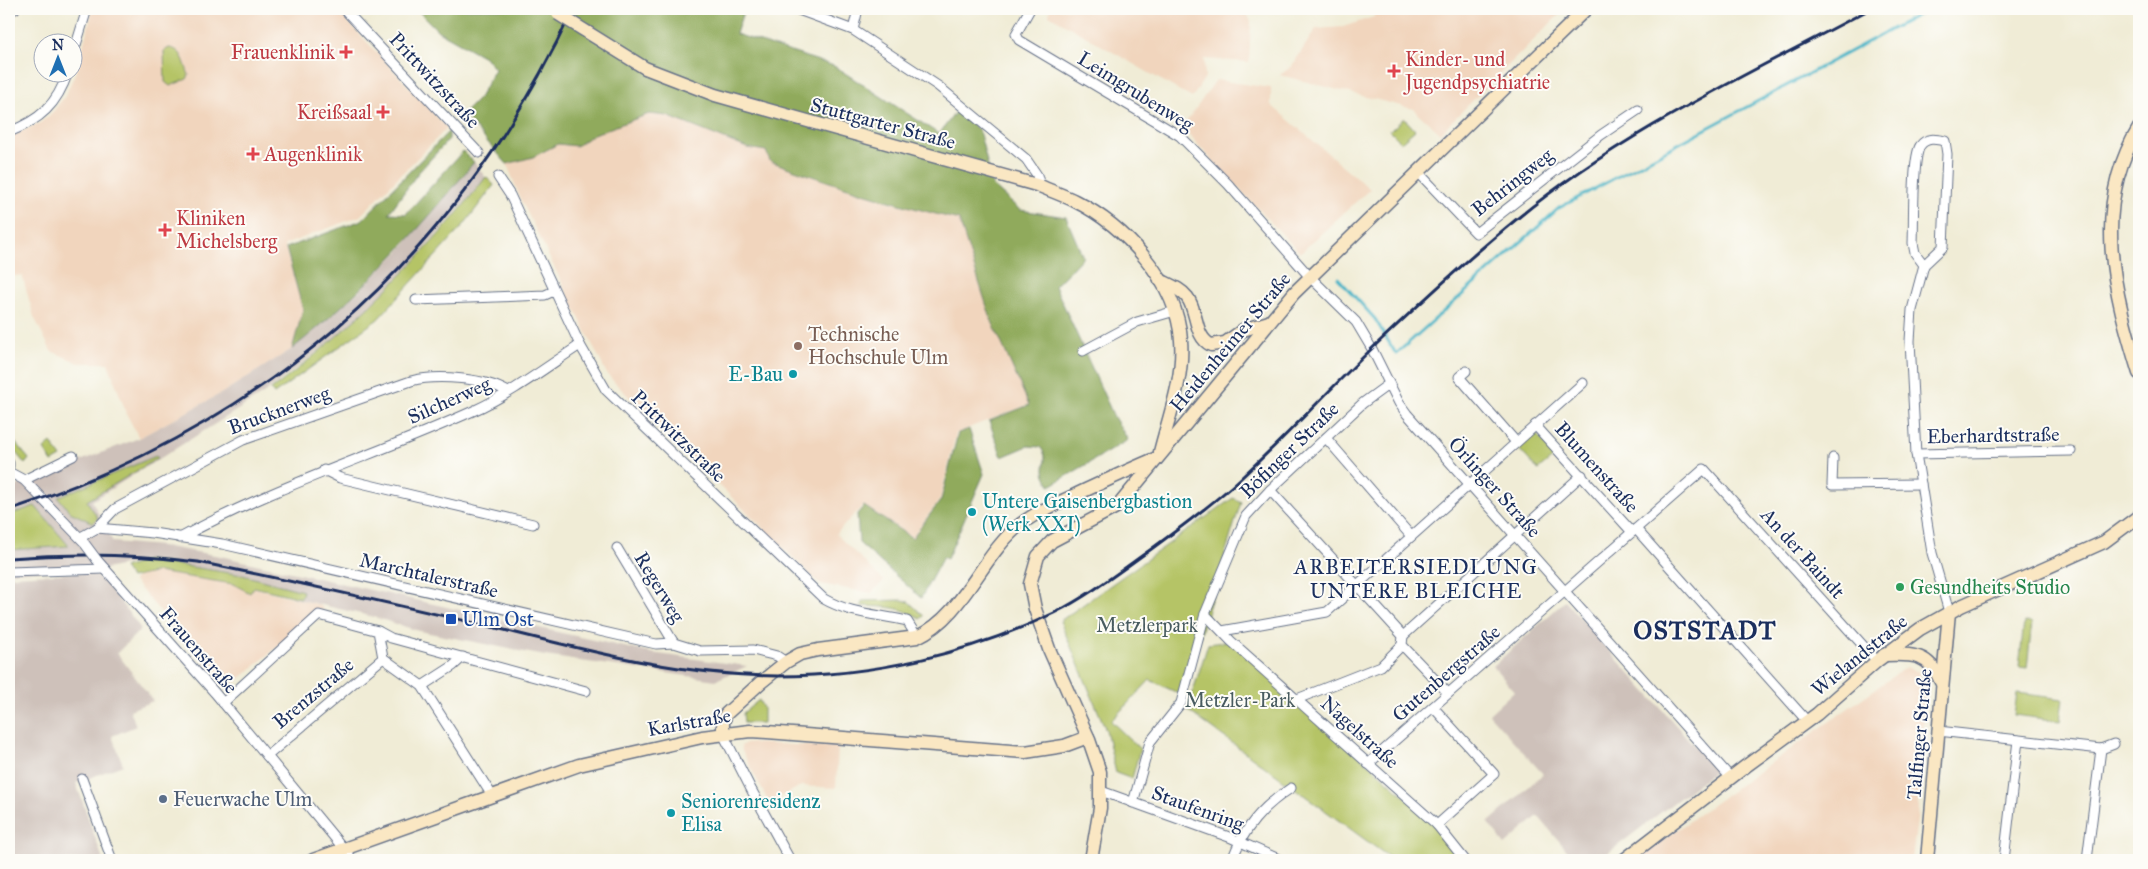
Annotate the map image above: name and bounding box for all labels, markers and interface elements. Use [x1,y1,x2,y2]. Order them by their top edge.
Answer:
street label: Prittwitzstraße [385,27,485,133]
north arrow [32,32,82,82]
text: N [52,37,64,54]
place label: Frauenklinik [231,40,336,64]
marker: Frauenklinik [339,45,353,59]
street label: Leimgrubenweg [1073,46,1199,137]
place label: Kinder- und Jugendpsychiatrie [1403,47,1550,95]
marker: Kinder- und Jugendpsychiatrie [1387,64,1401,78]
street label: Stuttgarter Straße [808,92,958,155]
place label: Kreißsaal [297,100,373,124]
marker: Kreißsaal [376,105,390,119]
place label: Augenklinik [263,142,363,167]
street label: Behringweg [1467,142,1559,222]
marker: Augenklinik [246,147,260,161]
place label: Kliniken Michelsberg [176,206,278,254]
marker: Kliniken Michelsberg [158,223,172,237]
street label: Heidenheimer Straße [1165,267,1295,417]
place label: Technische Hochschule Ulm [808,322,948,369]
marker: Technische Hochschule Ulm [792,340,804,352]
place label: E-Bau [728,362,783,386]
marker: E-Bau [787,368,799,380]
street label: Silcherweg [404,371,495,430]
street label: Brucknerweg [225,380,334,440]
street label: Prittwitzstraße [627,385,731,487]
street label: Böfinger Straße [1234,397,1344,504]
street label: Blumenstraße [1550,417,1644,517]
street label: Eberhardtstraße [1926,422,2060,448]
street label: Örlinger Straße [1443,432,1546,543]
place label: Untere Gaisenbergbastion (Werk XXI) [982,489,1192,537]
street label: An der Baindt [1755,502,1850,603]
marker: Untere Gaisenbergbastion (Werk XXI) [966,506,978,518]
street label: Marchtalerstraße [357,547,501,603]
street label: Regerweg [629,547,691,628]
district label: ARBEITERSIEDLUNG UNTERE BLEICHE [1293,554,1538,604]
place label: Gesundheits Studio [1910,575,2070,599]
marker: Gesundheits Studio [1894,581,1906,593]
street label: Frauenstraße [155,602,243,698]
place label: Ulm Ost [462,607,534,631]
street label: Wielandstraße [1806,609,1912,701]
marker: Ulm Ost [444,612,458,626]
park label: Metzlerpark [1096,613,1198,637]
district label: OSTSTADT [1633,615,1777,646]
street label: Gutenbergstraße [1387,620,1506,727]
street label: Brenzstraße [268,652,358,734]
street label: Talfinger Straße [1901,667,1938,801]
park label: Metzler-Park [1185,688,1296,712]
street label: Nagelstraße [1315,691,1404,774]
street label: Karlstraße [645,703,733,741]
street label: Staufenring [1148,780,1248,837]
place label: Feuerwache Ulm [173,787,312,811]
place label: Seniorenresidenz Elisa [681,789,821,836]
marker: Feuerwache Ulm [157,793,169,805]
marker: Seniorenresidenz Elisa [665,807,677,819]

